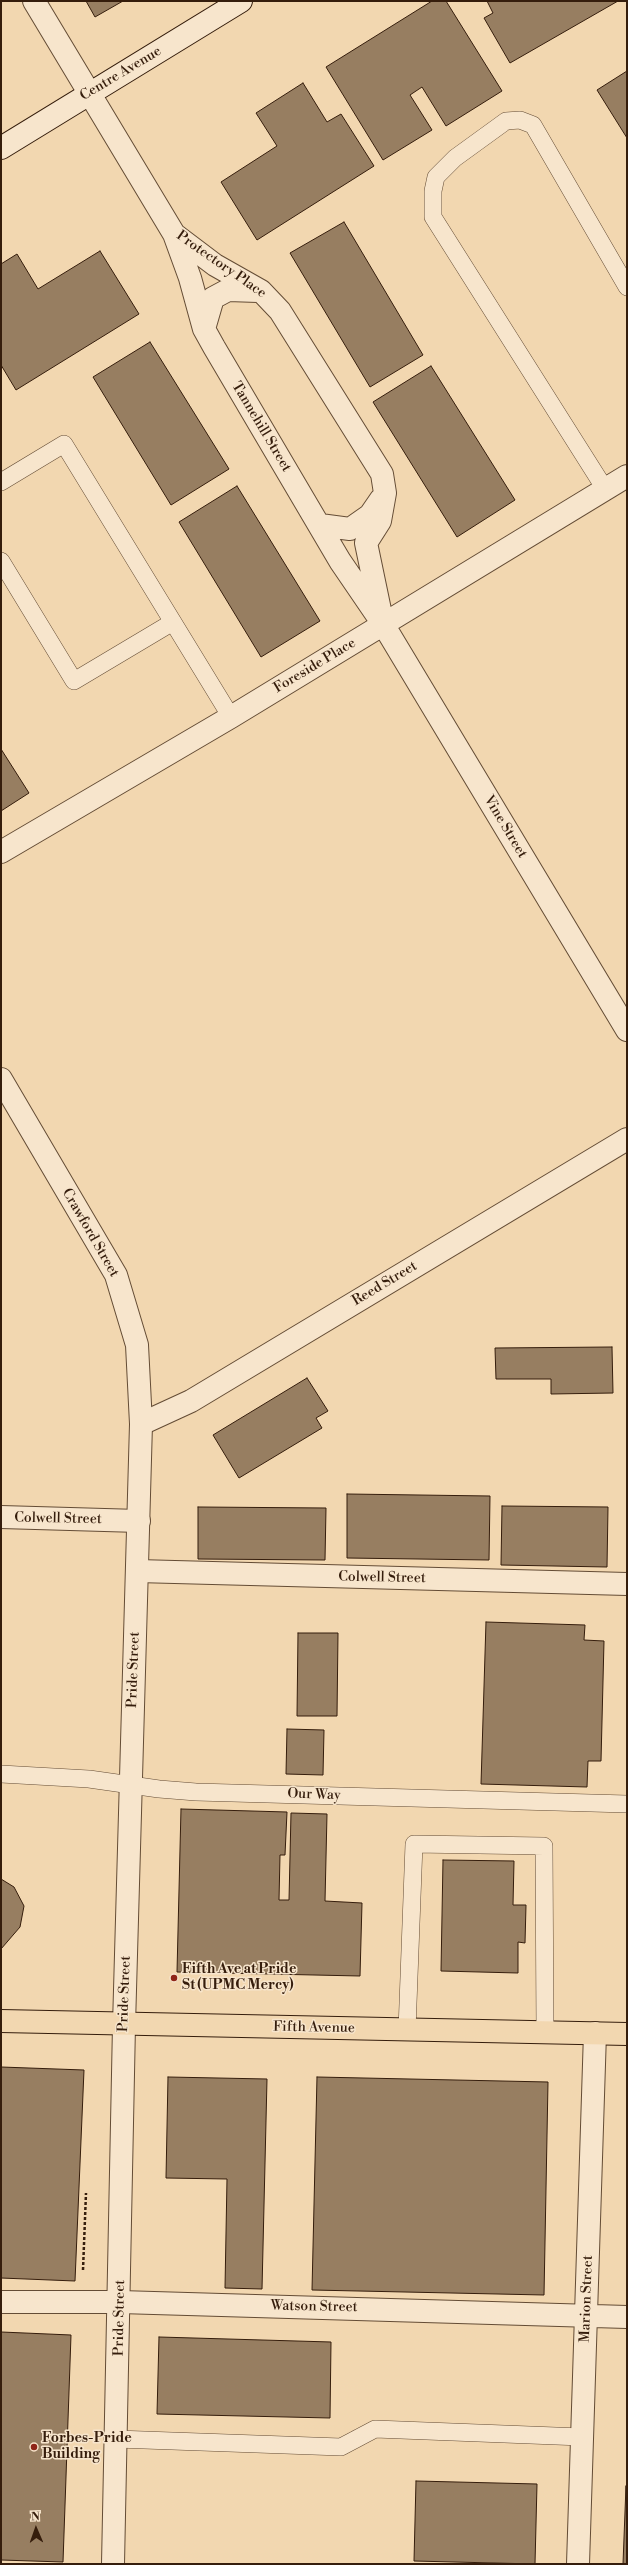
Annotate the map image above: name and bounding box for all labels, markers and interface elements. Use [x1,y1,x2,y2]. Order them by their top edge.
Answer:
street label: Centre Avenue [77,43,165,105]
street label: Protectory Place [173,228,269,302]
street label: Tannehill Street [228,379,294,475]
street label: Foreside Place [271,635,359,697]
street label: Vine Street [480,793,530,861]
street label: Crawford Street [58,1186,122,1280]
street label: Reed Street [350,1258,420,1310]
street label: Colwell Street [14,1510,102,1528]
street label: Colwell Street [338,1569,426,1587]
street label: Pride Street [124,1632,144,1708]
street label: Our Way [287,1786,341,1804]
street label: Pride Street [115,1956,135,2032]
place label: Fifth Ave at Pride St (UPMC Mercy) [182,1962,296,1994]
marker: Fifth Ave at Pride St (UPMC Mercy) [169,1973,179,1983]
street label: Fifth Avenue [273,2019,355,2037]
street label: Marion Street [577,2255,597,2343]
street label: Pride Street [111,2280,129,2356]
street label: Watson Street [270,2298,358,2316]
place label: Forbes-Pride Building [42,2431,132,2464]
marker: Forbes-Pride Building [29,2442,39,2452]
north arrow [16,2509,56,2549]
text: N [31,2510,40,2524]

